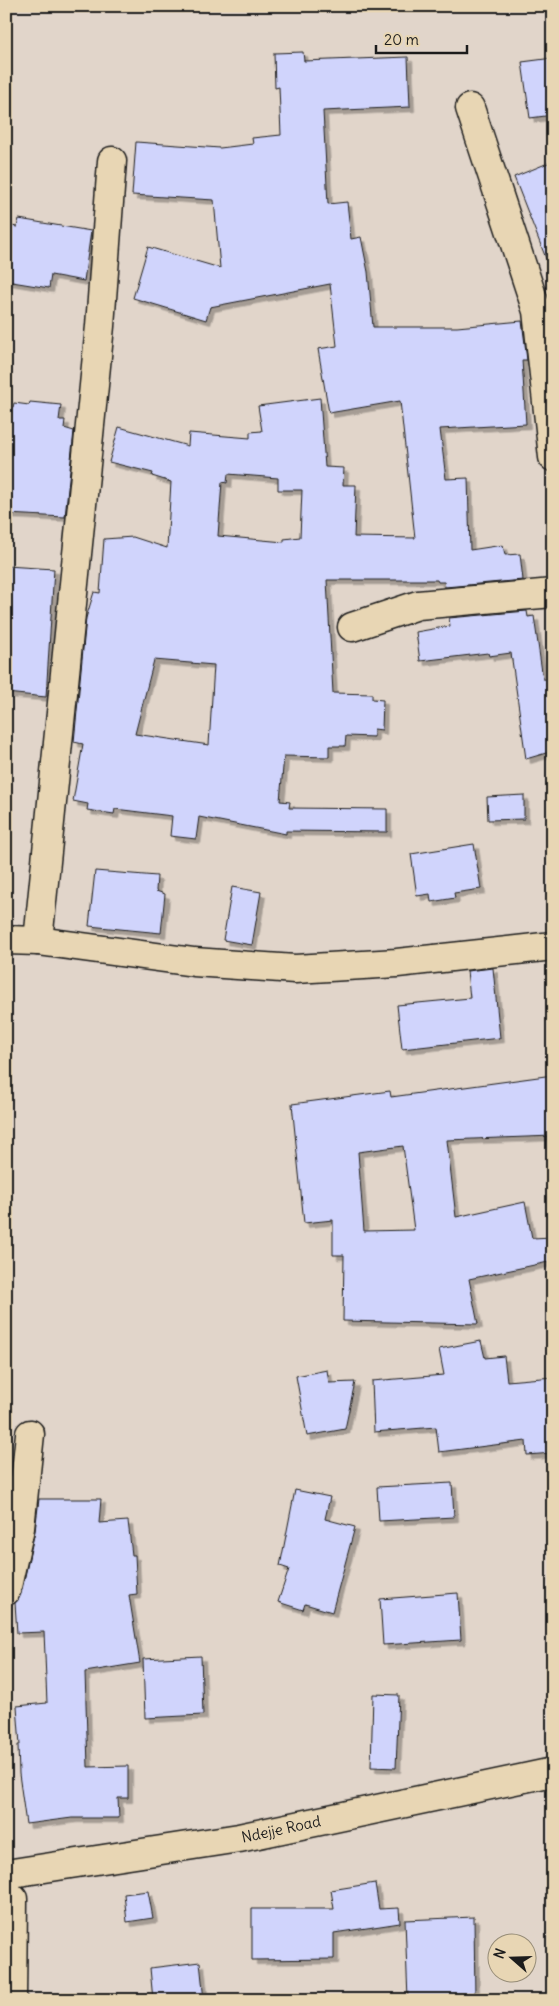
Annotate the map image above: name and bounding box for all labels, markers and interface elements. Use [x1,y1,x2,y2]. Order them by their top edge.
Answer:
scale bar [376,22,468,54]
text: 20 m [384,30,419,49]
street label: Ndejje Road [240,1811,323,1847]
north arrow [486,1934,536,1984]
text: N [490,1946,510,1961]

